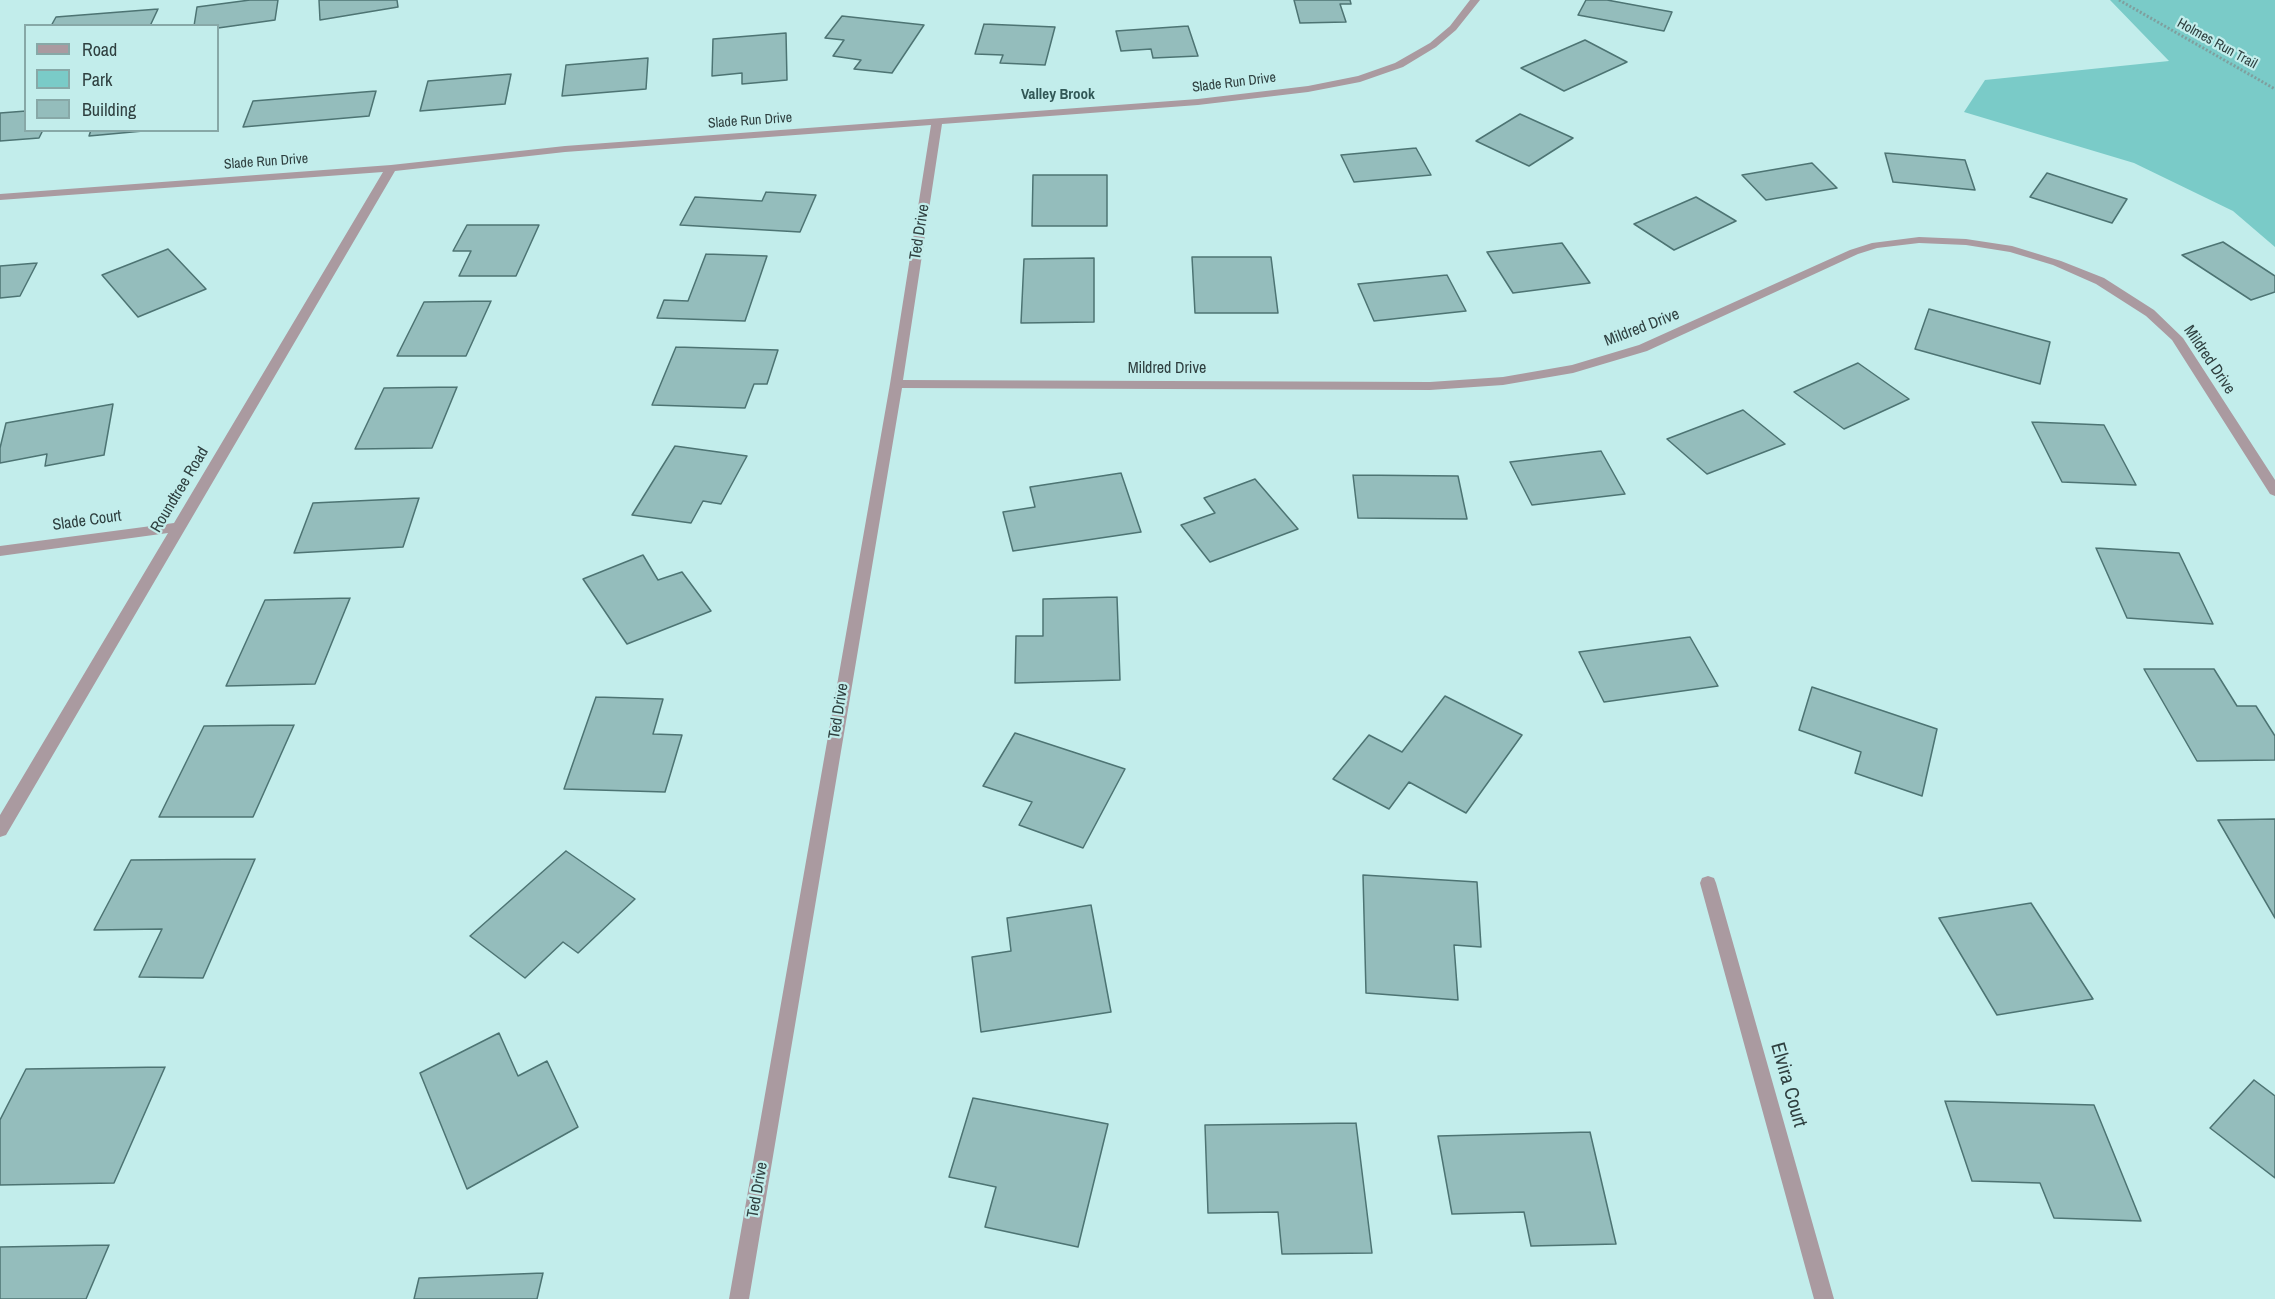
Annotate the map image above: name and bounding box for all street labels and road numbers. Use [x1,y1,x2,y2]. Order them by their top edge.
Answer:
street label: Holmes Run Trail [2174,15,2260,73]
street label: Slade Run Drive [1191,70,1277,96]
street label: Slade Run Drive [707,110,793,132]
street label: Slade Run Drive [223,151,309,173]
street label: Ted Drive [906,203,934,261]
street label: Mildred Drive [1602,305,1682,351]
street label: Mildred Drive [2179,322,2239,398]
street label: Mildred Drive [1128,359,1206,379]
street label: Roundtree Road [147,444,213,536]
street label: Slade Court [51,507,123,535]
street label: Ted Drive [825,682,853,740]
street label: Elvira Court [1765,1040,1811,1130]
street label: Ted Drive [744,1161,772,1219]

